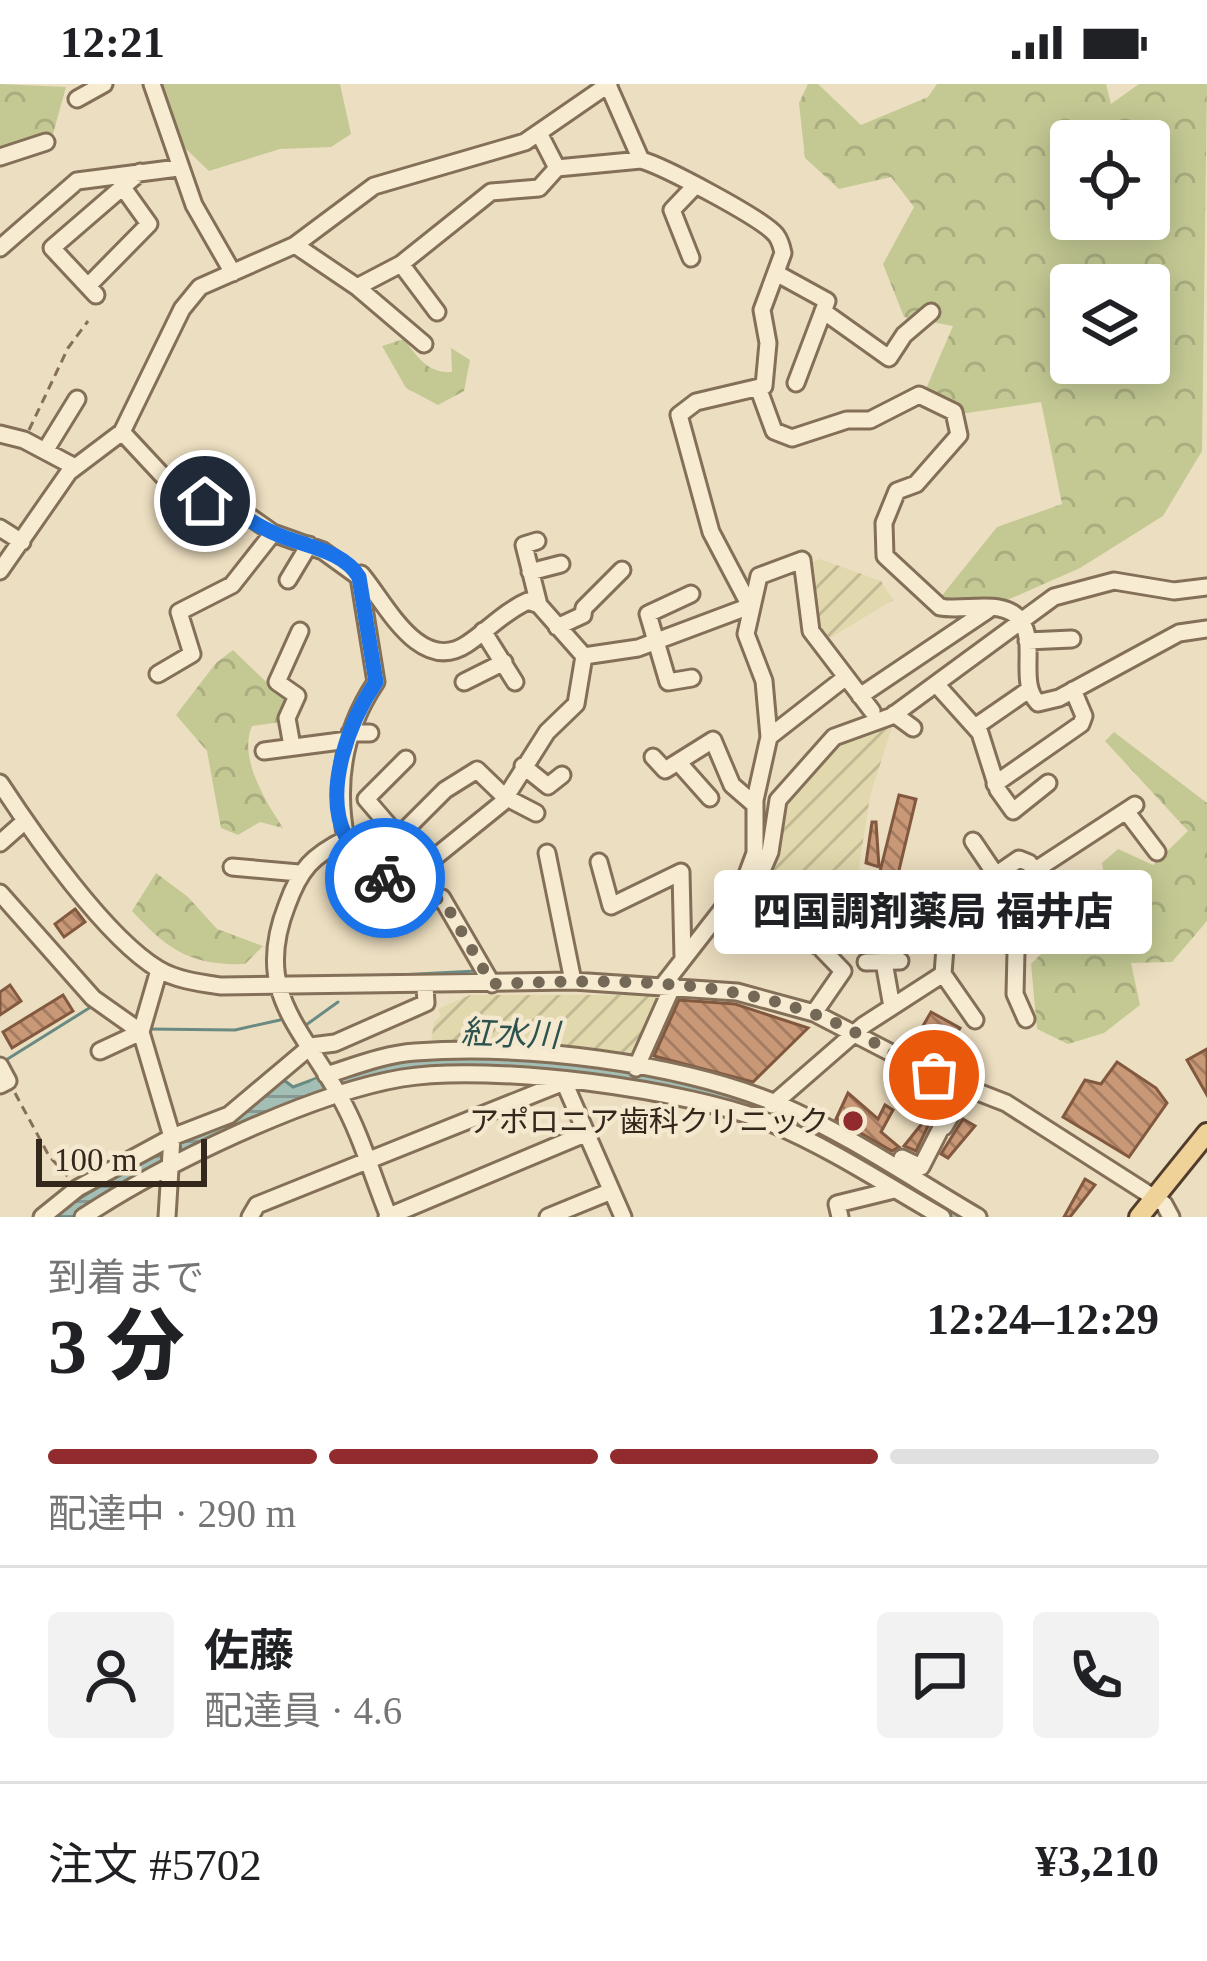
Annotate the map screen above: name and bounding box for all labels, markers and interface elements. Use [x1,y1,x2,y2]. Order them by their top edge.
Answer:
text: 12:21 [60,17,165,67]
map controls [1050,120,1170,384]
button: locate [1050,120,1170,240]
button: layers [1050,264,1170,384]
pin [154,450,256,552]
icon: home [172,468,238,534]
courier [325,818,445,938]
icon: bike [352,845,418,911]
callout: 四国調剤薬局 福井店 [715,871,1153,955]
text: 四国調剤薬局 福井店 [753,890,1113,933]
water label: 紅水川 [460,1014,563,1054]
pin [883,1024,985,1126]
icon: bag [901,1042,967,1108]
place label: アポロニア歯科クリニック [469,1105,829,1138]
marker: アポロニア歯科クリニック [840,1108,866,1134]
scale bar [36,1133,207,1186]
text: 100 m [54,1142,137,1178]
text: 到着まで [48,1256,204,1299]
text: 12:24–12:29 [927,1294,1159,1344]
text: 3 分 [48,1303,185,1390]
text: 配達中 · 290 m [48,1492,296,1535]
button: person [48,1612,174,1738]
button: chat [877,1612,1003,1738]
button: phone [1033,1612,1159,1738]
text: 佐藤 [204,1626,294,1676]
text: 配達員 · 4.6 [204,1689,402,1732]
text: ¥3,210 [1035,1836,1159,1886]
text: 注文 #5702 [48,1840,262,1890]

